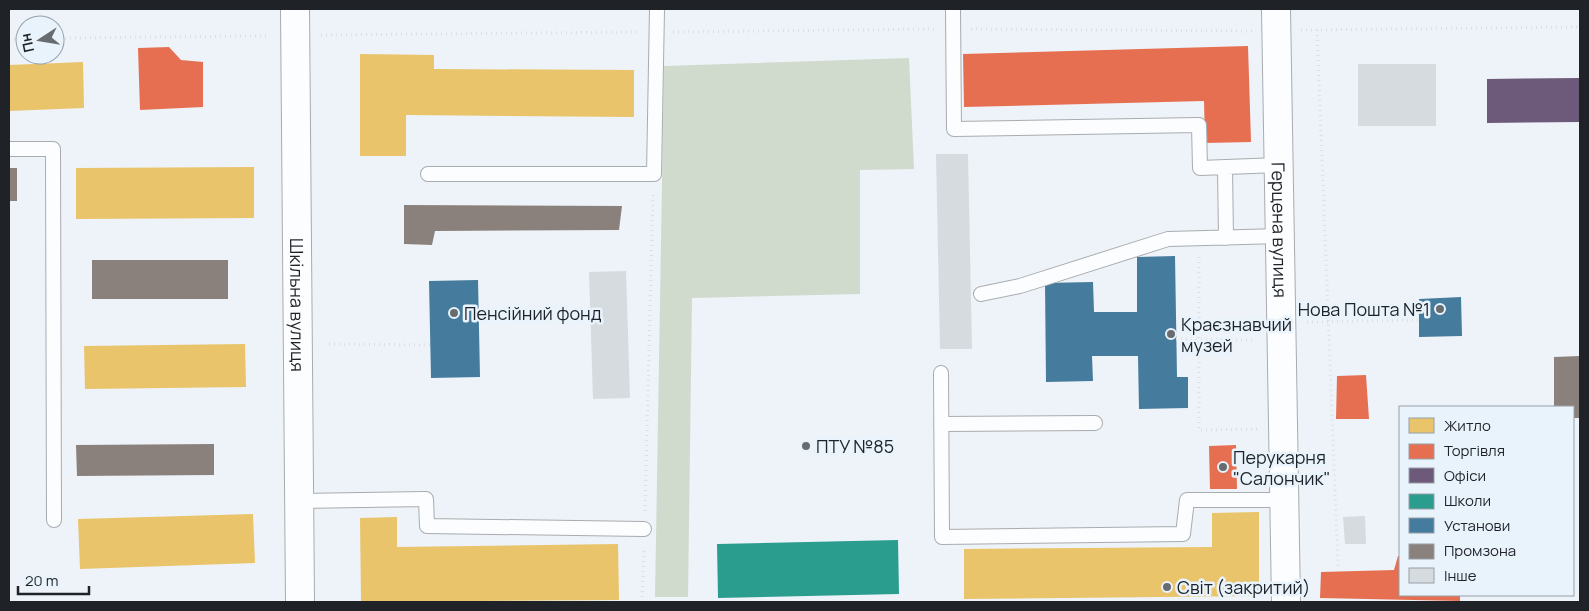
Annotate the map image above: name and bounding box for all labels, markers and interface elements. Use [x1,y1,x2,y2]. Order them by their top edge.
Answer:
north arrow [15,15,65,65]
text: Пн [16,32,38,54]
street label: Герцена вулиця [1267,162,1293,298]
street label: Шкільна вулиця [285,238,310,372]
place label: Нова Пошта №1 [1298,297,1430,321]
place label: Пенсійний фонд [464,301,602,325]
marker: Нова Пошта №1 [1434,303,1446,315]
marker: Пенсійний фонд [448,307,460,319]
place label: Краєзнавчий музей [1181,312,1292,357]
marker: Краєзнавчий музей [1165,328,1177,340]
legend [1399,406,1574,596]
text: Житло [1444,415,1491,436]
place label: ПТУ №85 [816,434,894,458]
marker: ПТУ №85 [800,440,812,452]
text: Торгівля [1444,440,1505,461]
place label: Перукарня "Салончик" [1233,445,1331,490]
marker: Перукарня "Салончик" [1217,461,1229,473]
text: Офіси [1444,465,1486,486]
text: Школи [1444,490,1491,511]
text: Установи [1444,515,1510,536]
text: Промзона [1444,540,1516,561]
scale bar [18,564,89,596]
text: Інше [1444,565,1477,586]
text: 20 m [25,570,58,591]
place label: Світ (закритий) [1177,575,1310,599]
marker: Світ (закритий) [1161,581,1173,593]

